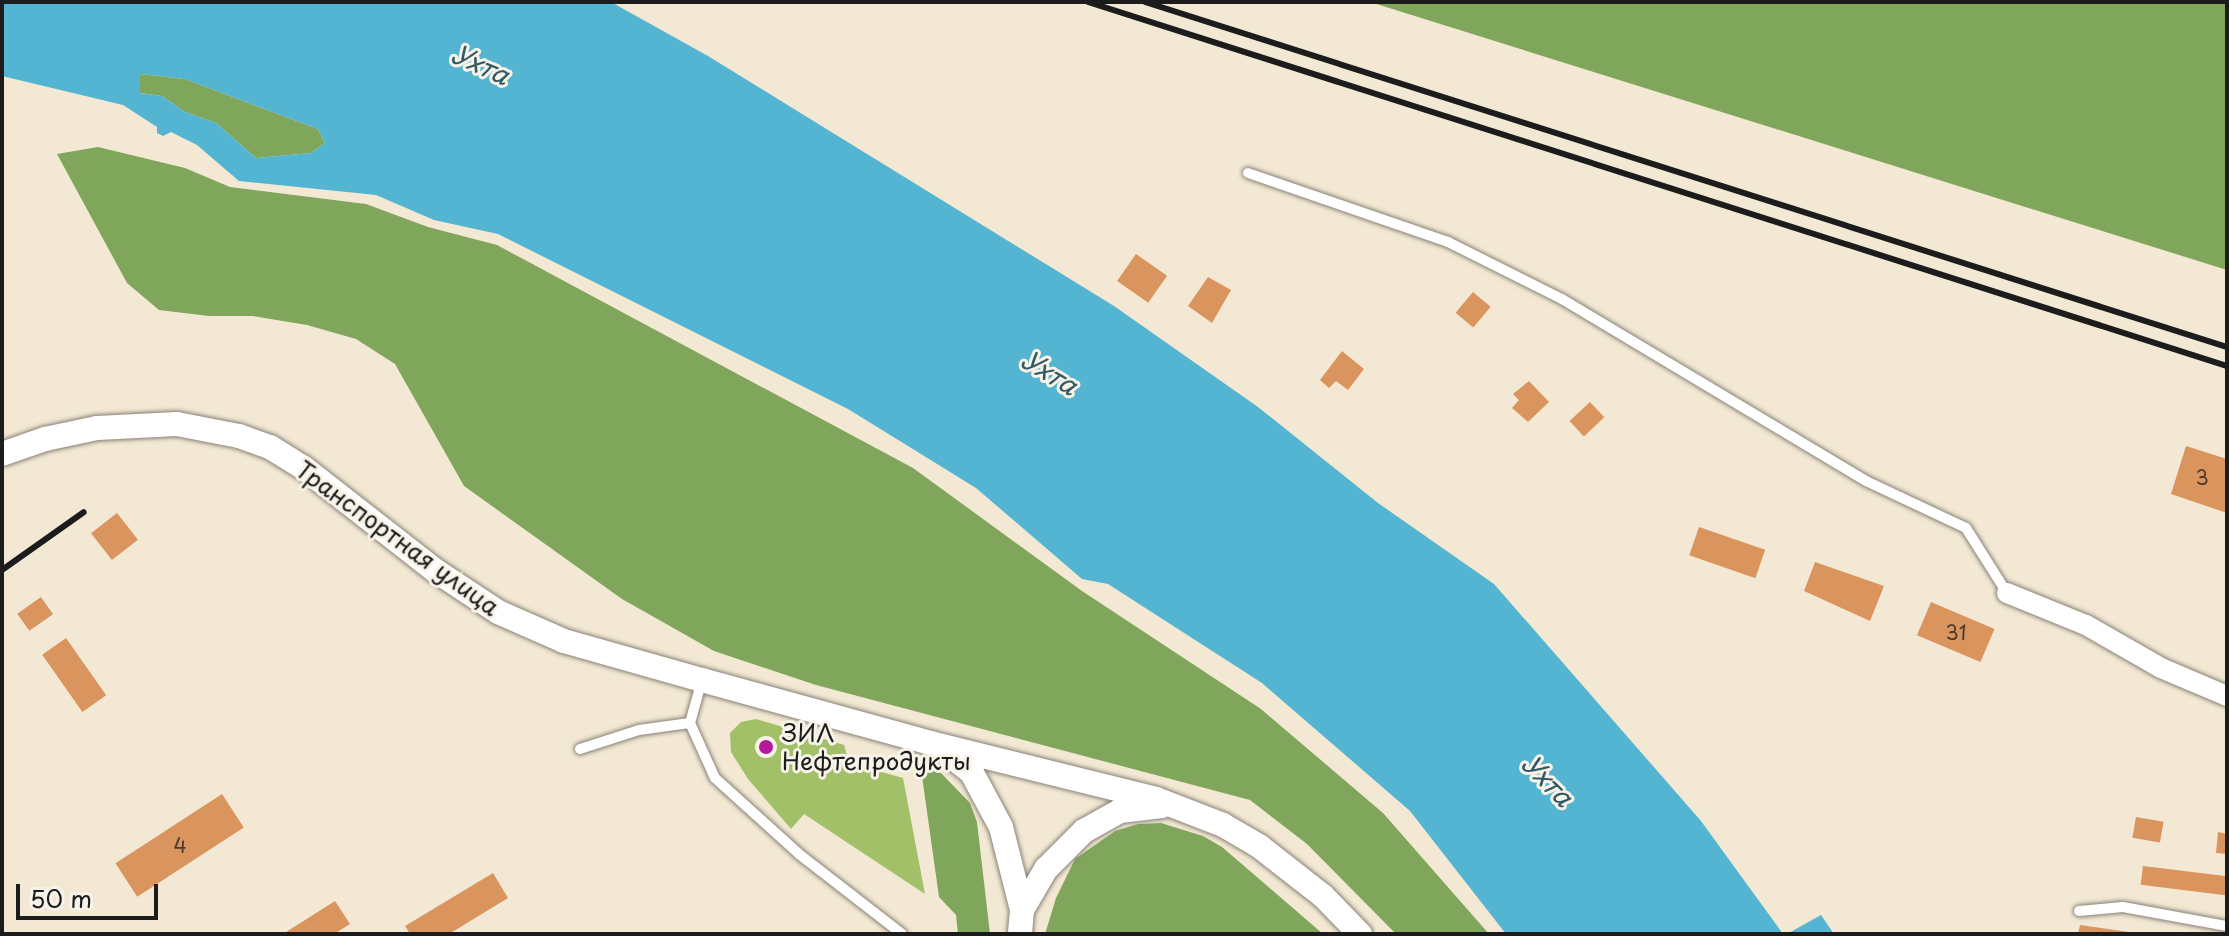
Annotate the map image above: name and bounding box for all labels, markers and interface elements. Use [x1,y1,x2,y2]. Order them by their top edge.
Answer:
water label: Ухта [447,37,515,91]
water label: Ухта [1017,343,1083,401]
street label: Транспортная улица [290,454,506,622]
house number: 3 [2195,465,2209,489]
house number: 31 [1946,620,1966,644]
place label: ЗИЛ Нефтепродукты [782,719,971,775]
marker: ЗИЛ Нефтепродукты [757,738,775,756]
water label: Ухта [1516,748,1580,812]
house number: 4 [173,833,187,857]
scale bar [20,868,162,918]
text: 50 m [30,880,92,916]

